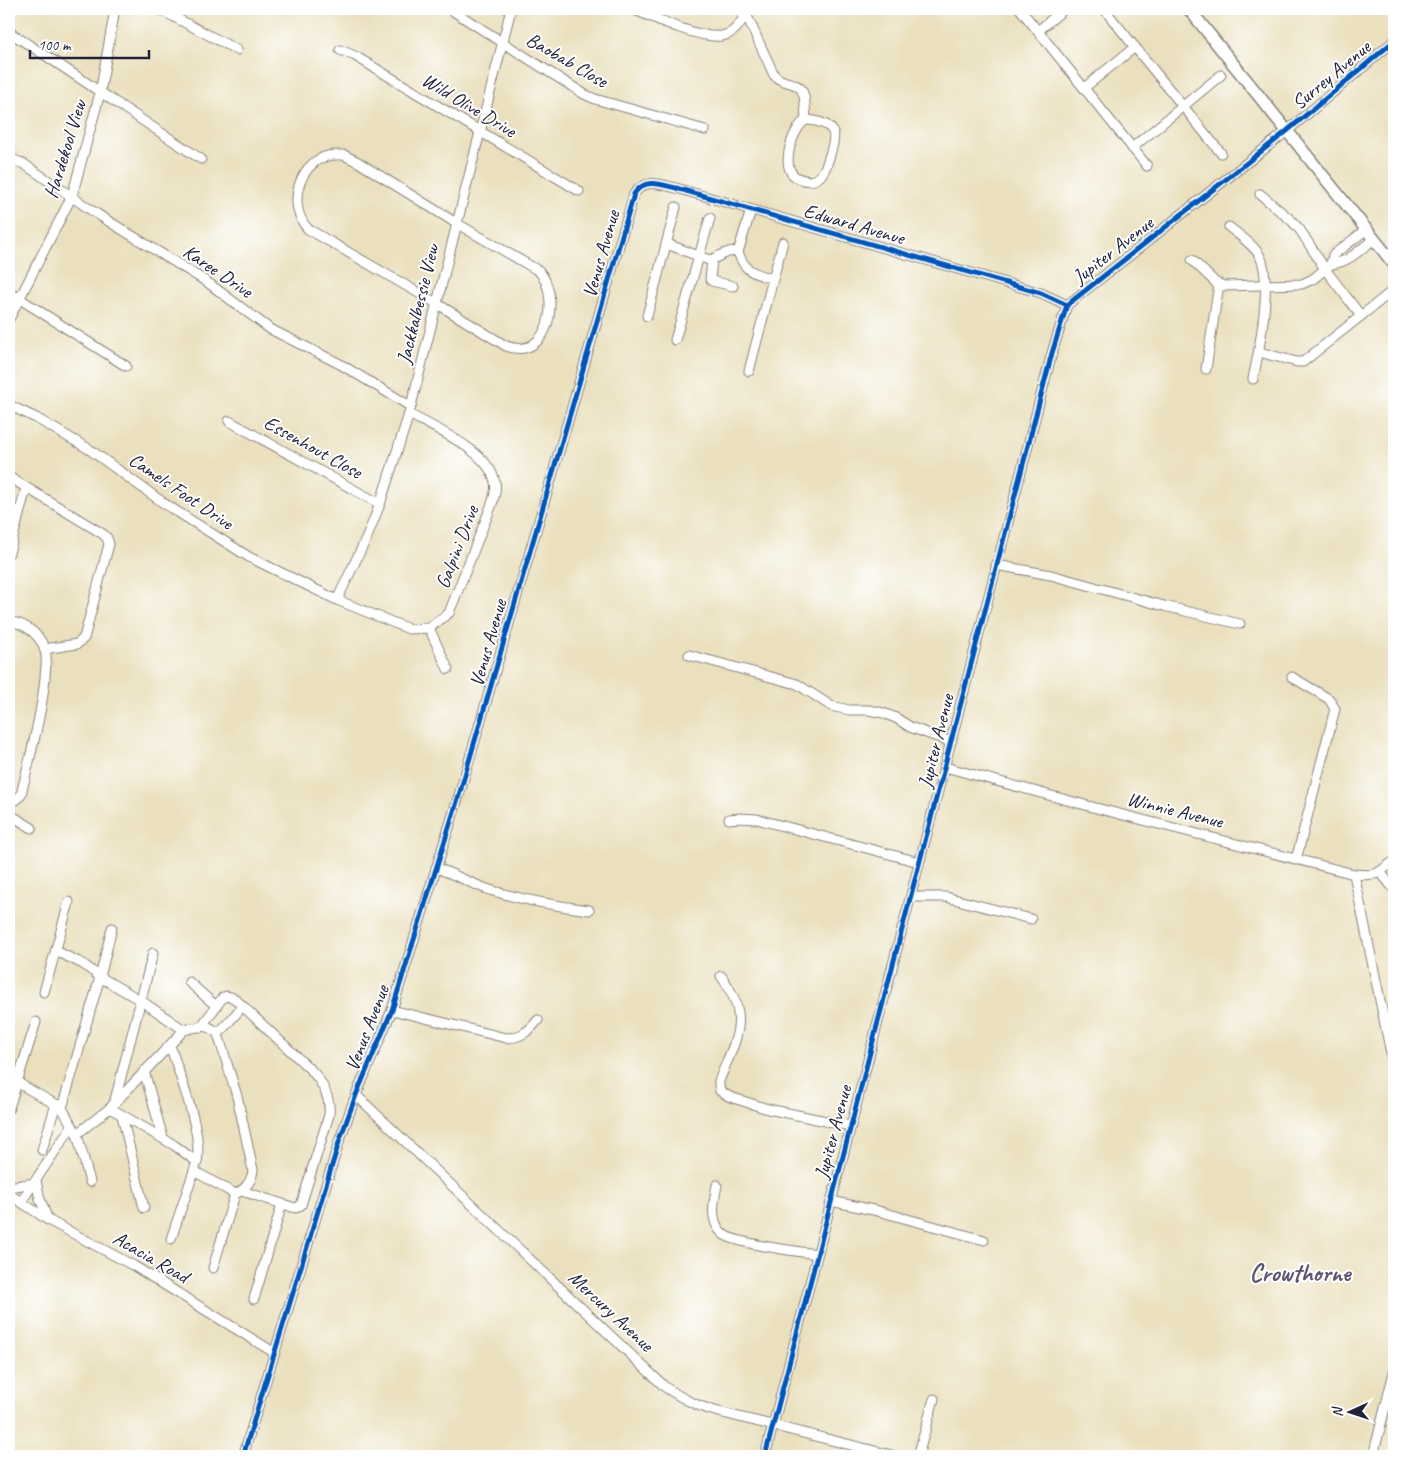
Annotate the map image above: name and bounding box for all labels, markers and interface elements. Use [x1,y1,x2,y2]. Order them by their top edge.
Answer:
street label: Baobab Close [522,27,613,94]
scale bar [30,28,149,60]
street label: Surrey Avenue [1286,34,1377,115]
text: 100 m [38,36,72,55]
street label: Wild Olive Drive [417,67,522,144]
street label: Hardekool View [38,95,92,201]
street label: Edward Avenue [801,198,909,251]
street label: Venus Avenue [577,206,626,301]
street label: Jupiter Avenue [1067,210,1160,290]
street label: Karee Drive [178,239,259,304]
street label: Jackkalbessie View [391,240,445,367]
street label: Essenhout Close [260,410,368,485]
street label: Camels Foot Drive [124,447,239,536]
street label: Galpini Drive [430,501,485,592]
street label: Venus Avenue [464,595,513,690]
street label: Jupiter Avenue [912,690,960,791]
street label: Winnie Avenue [1124,786,1227,834]
street label: Venus Avenue [339,980,395,1074]
street label: Jupiter Avenue [808,1081,858,1182]
street label: Acacia Road [109,1225,196,1290]
district label: Crowthorne [1250,1257,1352,1289]
street label: Mercury Avenue [563,1265,660,1358]
north arrow [1326,1388,1376,1438]
text: N [1329,1406,1346,1417]

